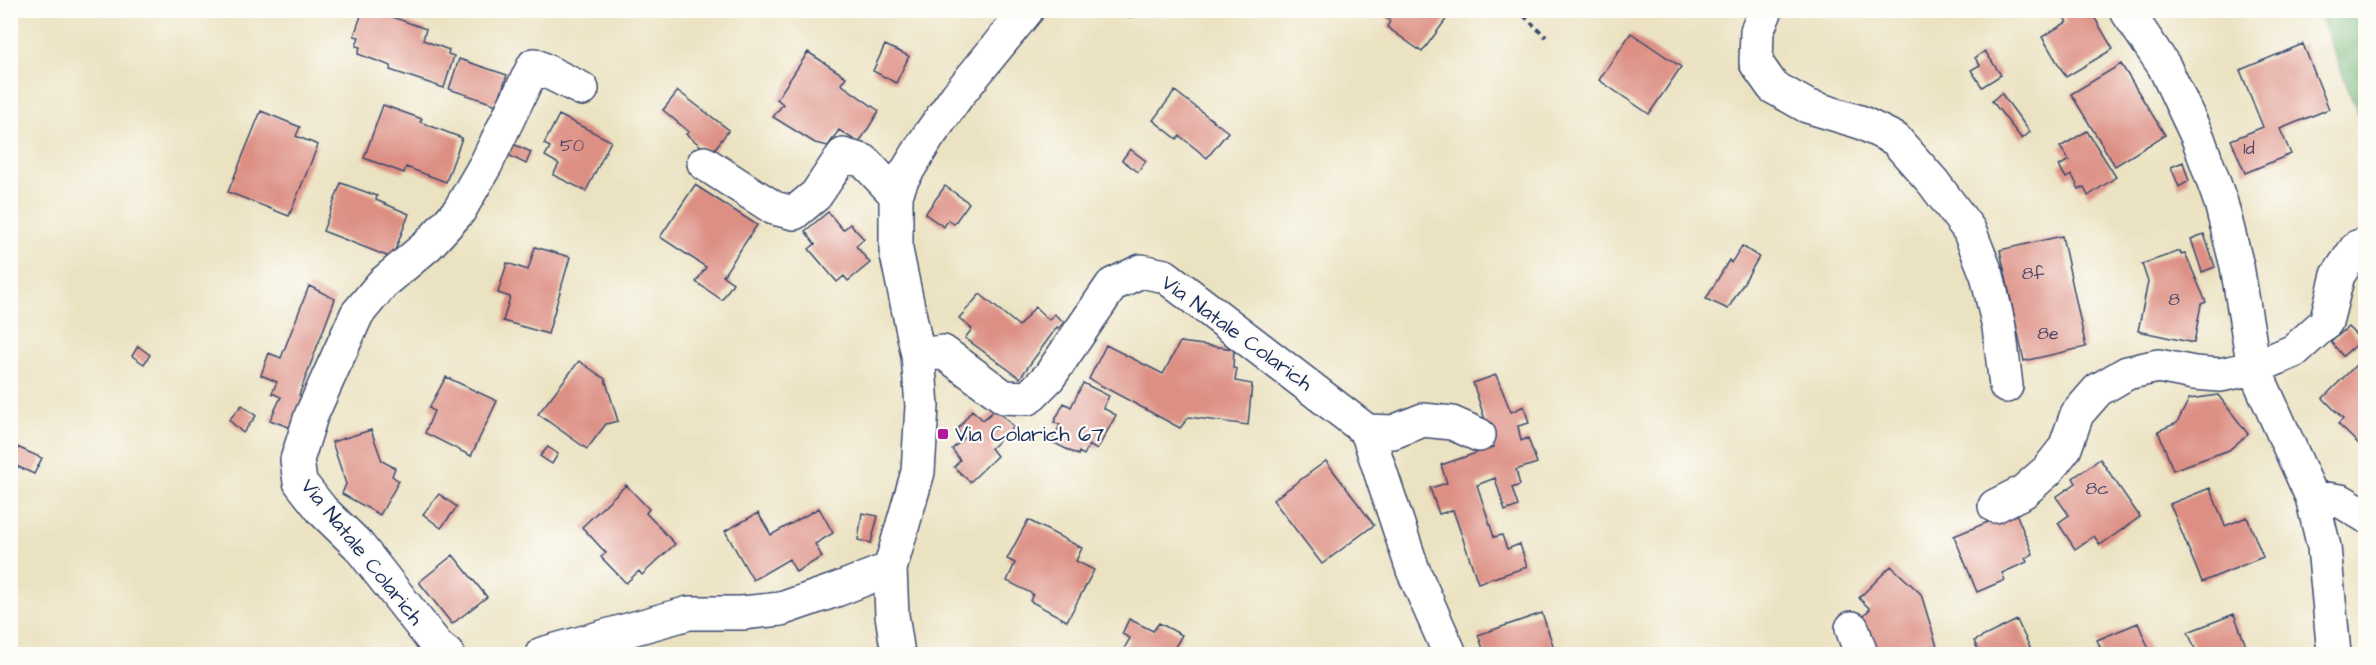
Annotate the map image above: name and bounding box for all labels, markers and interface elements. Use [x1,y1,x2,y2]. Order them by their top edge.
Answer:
house number: 50 [560,133,584,158]
house number: 1d [2243,136,2255,161]
house number: 8f [2022,261,2044,286]
street label: Via Natale Colarich [1155,268,1319,398]
house number: 8 [2168,287,2180,312]
house number: 8e [2037,321,2059,346]
place label: Via Colarich 67 [955,420,1104,449]
marker: Via Colarich 67 [936,427,950,441]
street label: Via Natale Colarich [294,473,430,632]
house number: 8c [2085,476,2109,501]

